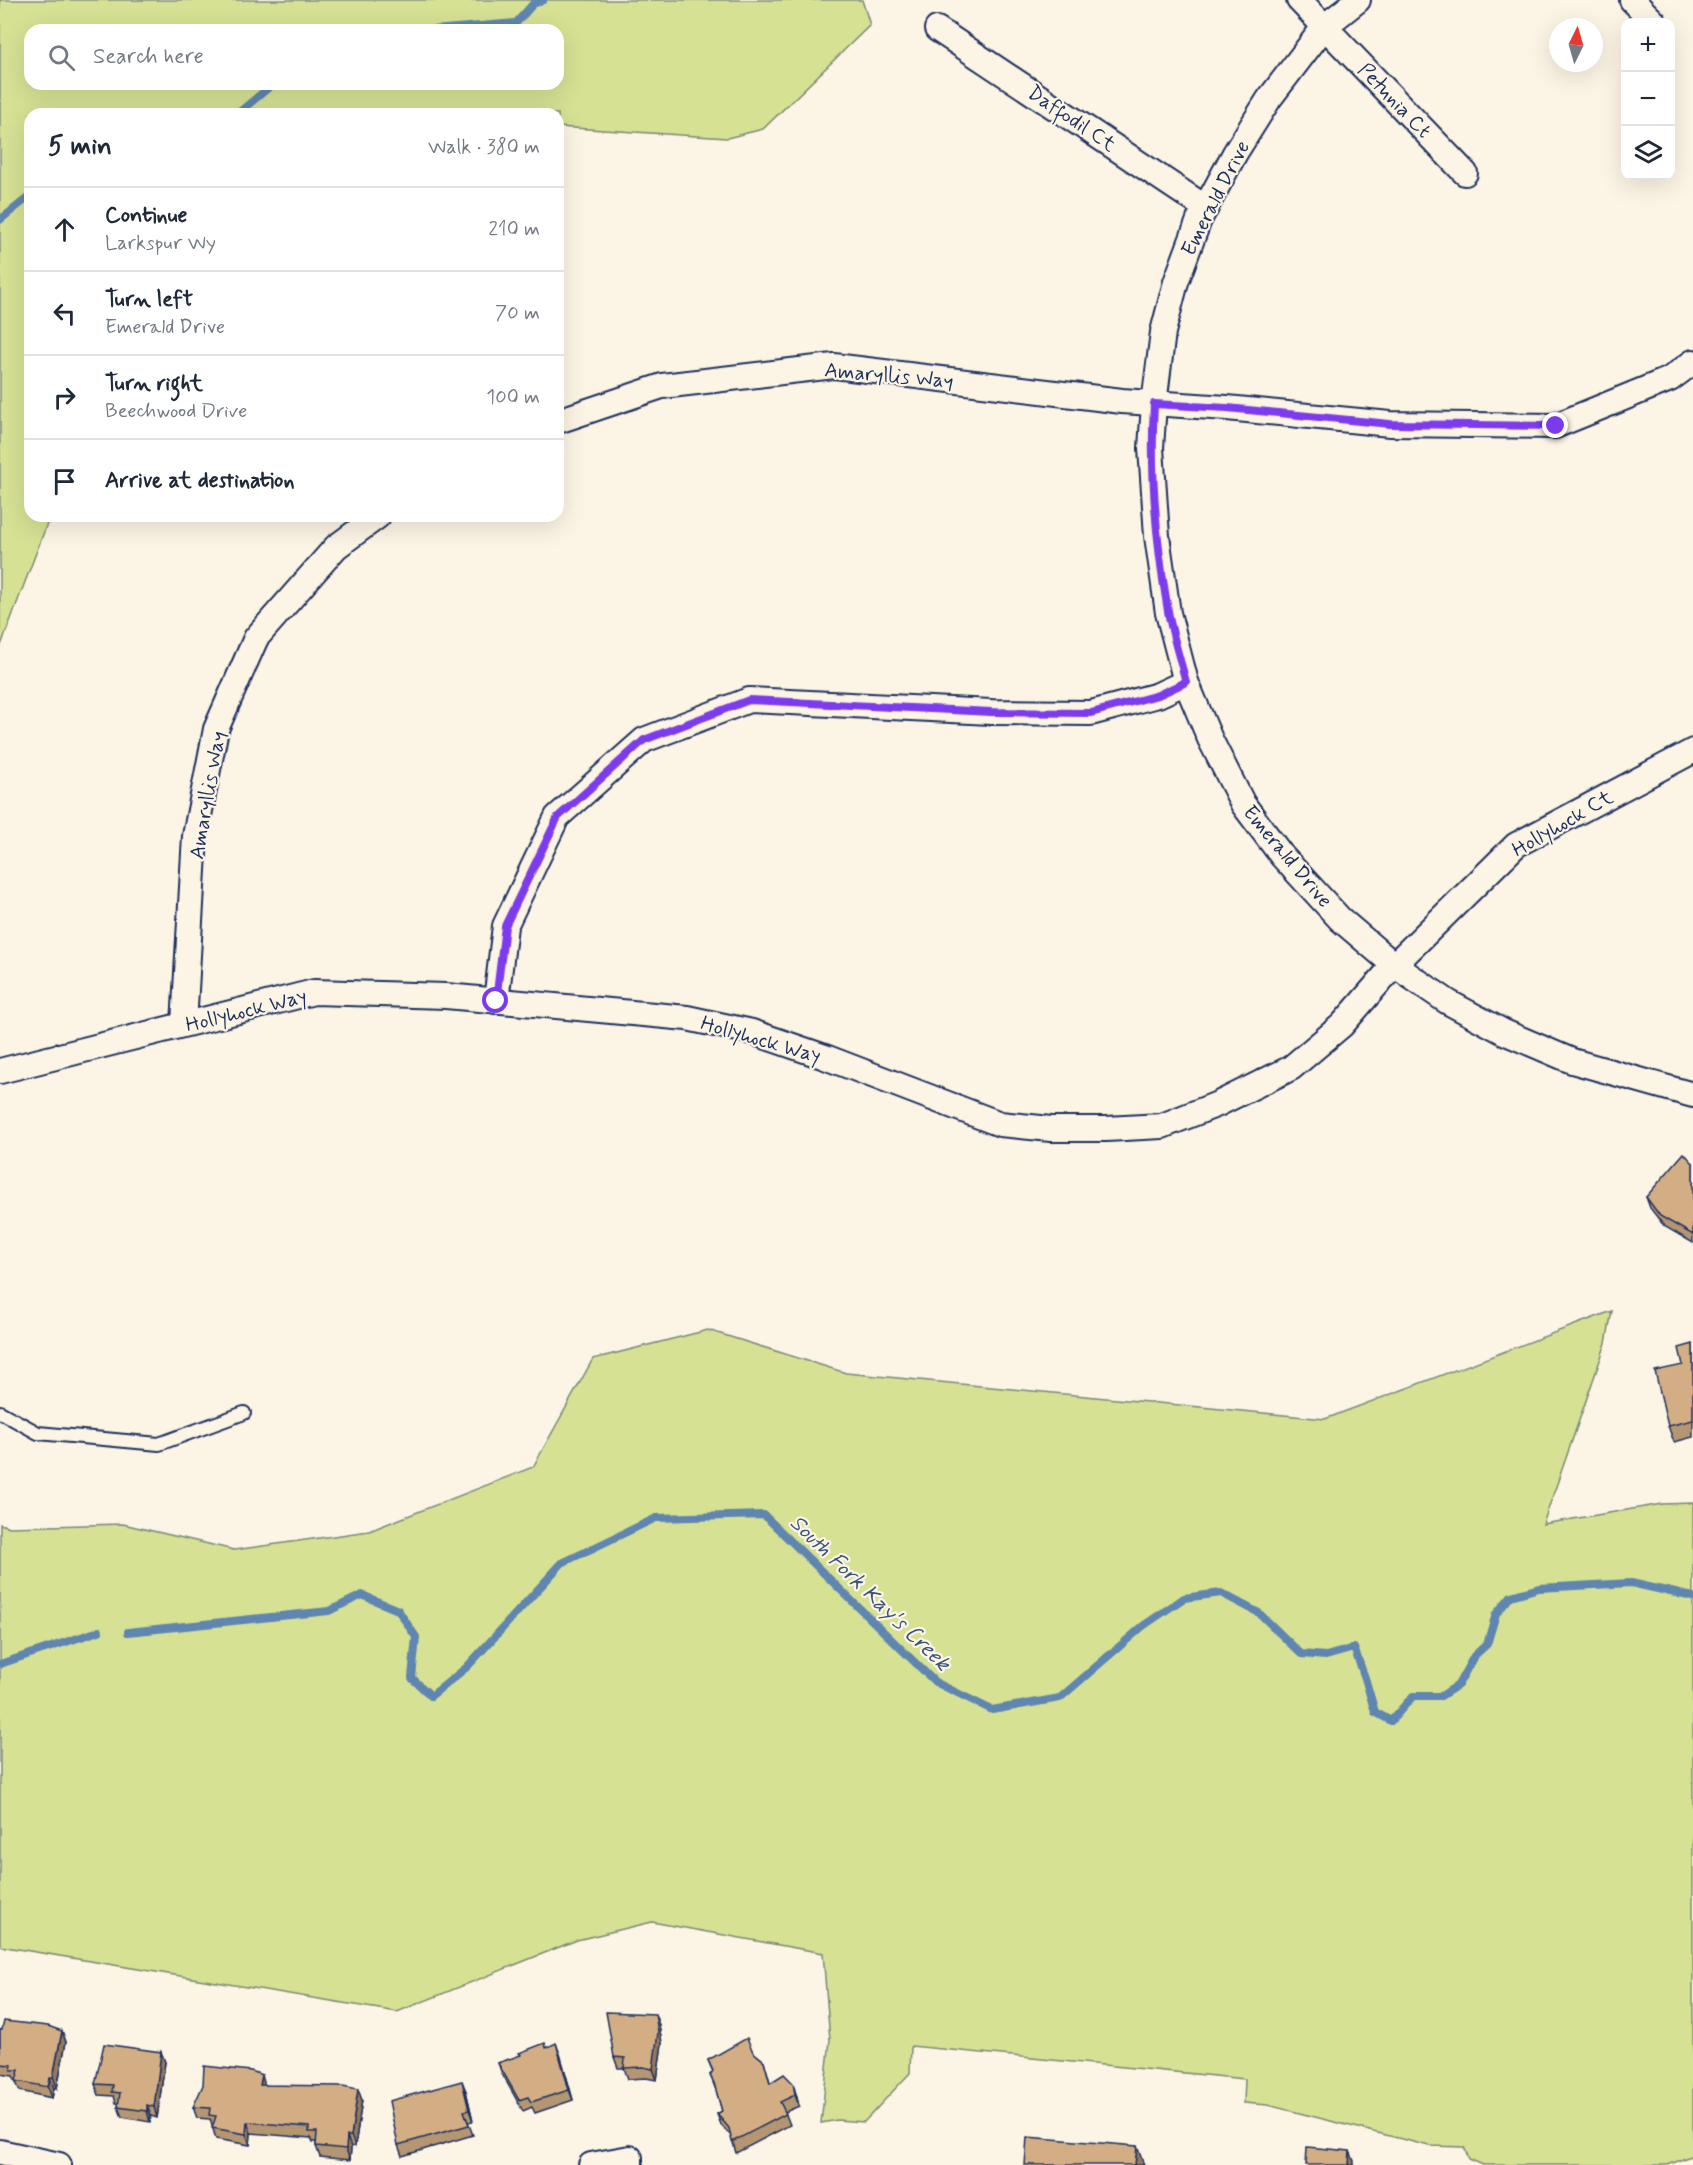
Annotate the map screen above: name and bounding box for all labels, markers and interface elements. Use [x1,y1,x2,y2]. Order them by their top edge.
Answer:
north arrow [1549,18,1603,72]
map controls [1621,18,1675,180]
button: + [1621,18,1675,72]
search box [24,24,564,90]
icon: search [45,41,78,74]
text: Search here [93,43,204,71]
street label: Petunia Ct [1351,57,1437,145]
button: − [1621,72,1675,126]
street label: Daffodil Ct [1021,79,1122,161]
button: layers [1621,126,1675,180]
text: 5 min [48,130,112,164]
text: Walk · 380 m [428,134,540,161]
street label: Emerald Drive [1175,136,1257,261]
text: Continue [105,202,187,230]
icon: ahead [48,213,81,246]
text: 210 m [488,216,540,243]
text: Larkspur Wy [105,230,216,257]
text: Turn left [105,286,193,314]
icon: left [48,297,81,330]
text: 70 m [495,300,540,327]
text: Emerald Drive [105,314,225,341]
street label: Amaryllis Way [823,356,955,396]
text: Turn right [105,370,203,398]
icon: right [48,381,81,414]
text: 100 m [486,384,540,411]
text: Beechwood Drive [105,398,247,425]
route end [1542,412,1568,438]
icon: arrive [48,465,81,498]
text: Arrive at destination [105,467,295,495]
street label: Amaryllis Way [183,729,233,861]
street label: Hollyhock Ct [1507,783,1619,864]
street label: Emerald Drive [1236,799,1338,914]
street label: Hollyhock Way [183,982,310,1040]
route start [482,987,508,1013]
street label: Hollyhock Way [697,1009,824,1070]
water label: South Fork Kay's Creek [783,1509,957,1679]

